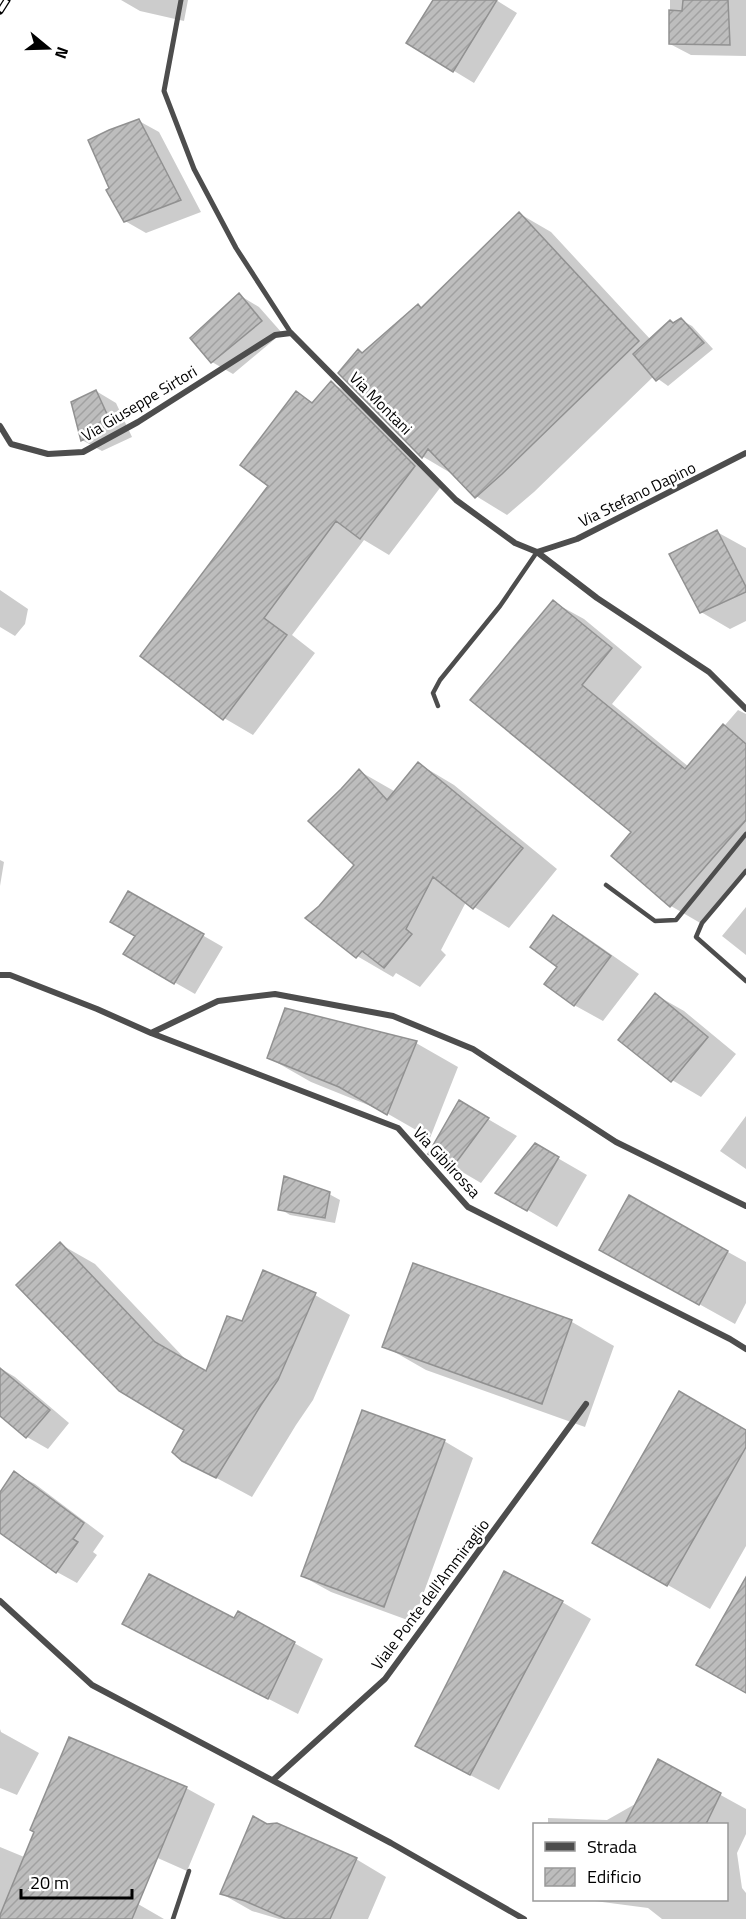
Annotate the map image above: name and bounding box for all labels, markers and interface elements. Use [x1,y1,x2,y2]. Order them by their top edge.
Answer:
north arrow [18,18,78,78]
text: N [49,44,75,62]
street label: Via Giuseppe Sirtori [77,359,201,447]
street label: Via Montani [344,366,418,440]
street label: Via Stefano Dapino [574,455,700,533]
street label: Via Gibilrossa [408,1121,486,1203]
street label: Viale Ponte dell'Ammiraglio [365,1513,495,1675]
legend [533,1823,728,1901]
text: Strada [587,1833,637,1860]
scale bar [21,1862,132,1900]
text: Edificio [587,1863,641,1890]
text: 20 m [30,1869,69,1896]

